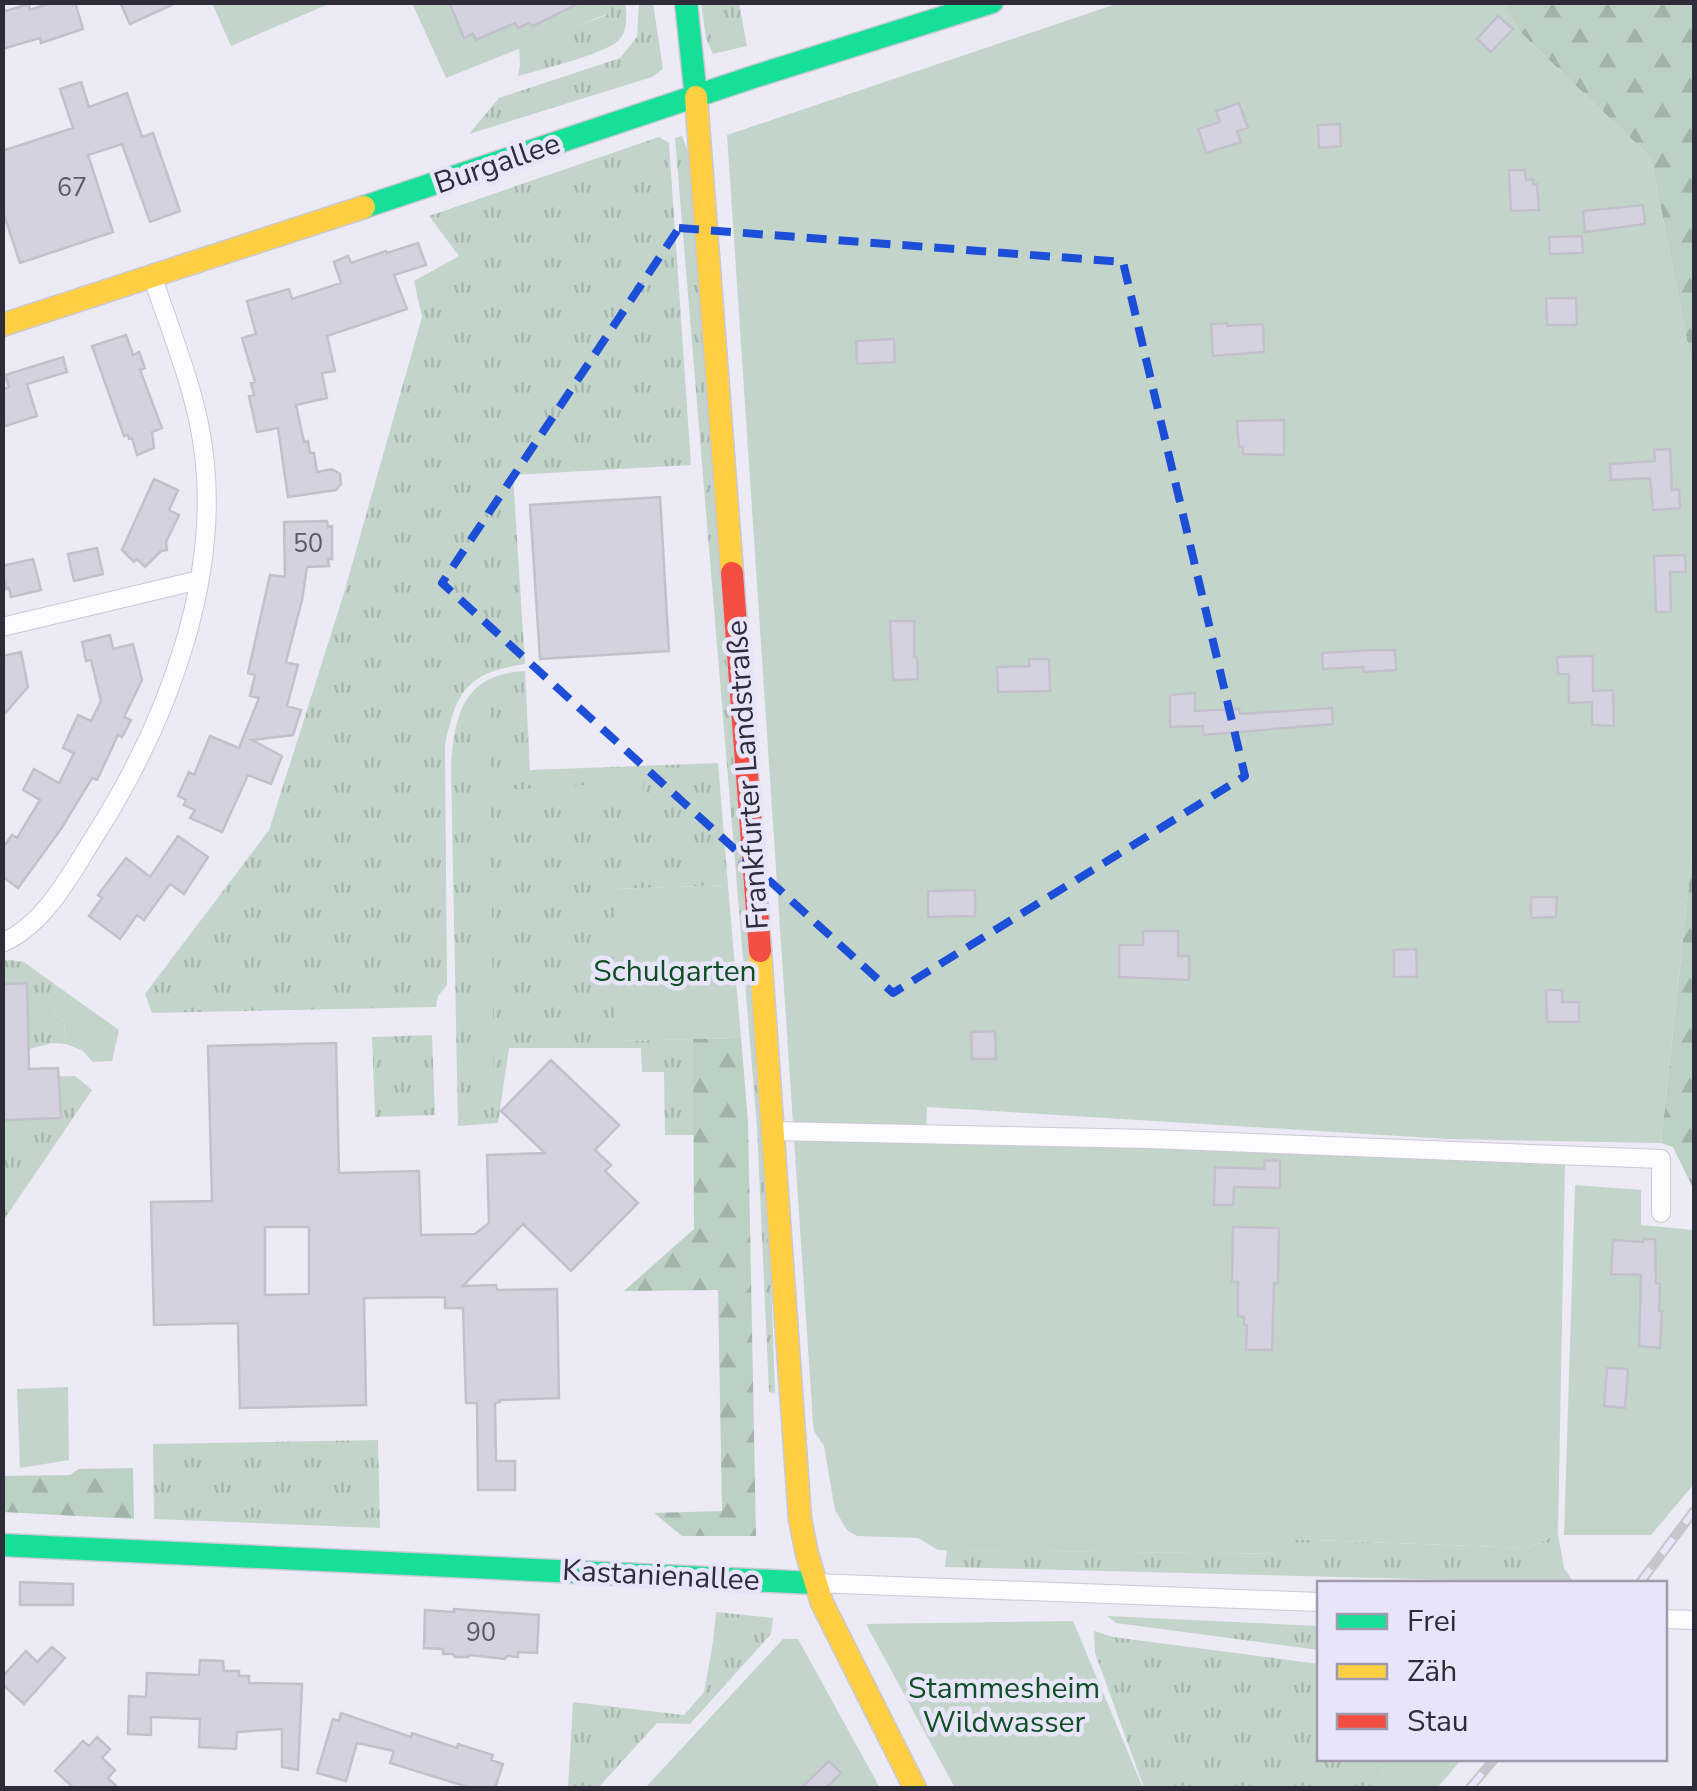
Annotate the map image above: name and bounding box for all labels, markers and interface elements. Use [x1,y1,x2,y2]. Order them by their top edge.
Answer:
street label: Burgallee [429,123,566,204]
house number: 67 [57,171,87,205]
house number: 50 [293,527,323,561]
street label: Frankfurter Landstraße [716,619,779,931]
park label: Schulgarten [593,951,757,992]
street label: Kastanienallee [561,1550,761,1601]
legend [1317,1581,1667,1761]
text: Frei [1407,1601,1457,1642]
house number: 90 [466,1616,496,1650]
text: Zäh [1407,1651,1457,1692]
park label: Stammesheim Wildwasser [908,1668,1100,1743]
text: Stau [1407,1701,1469,1742]

